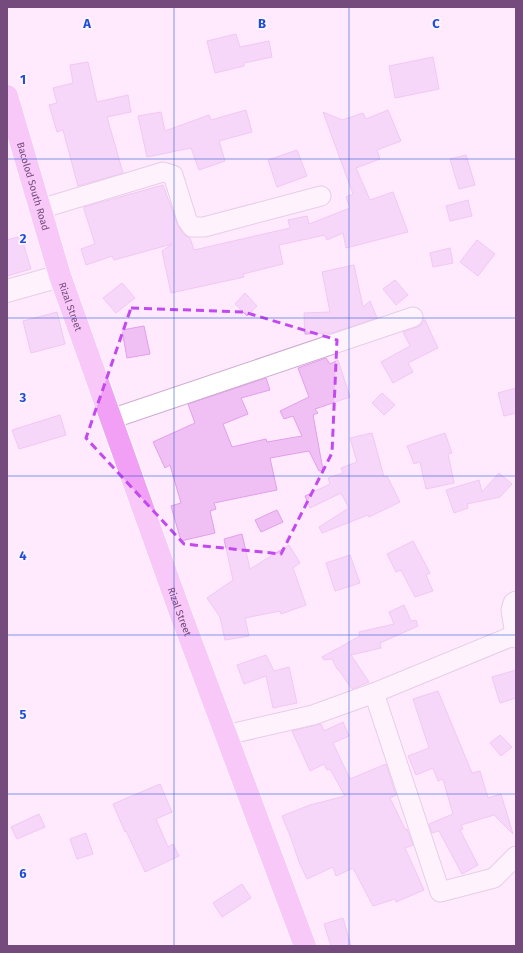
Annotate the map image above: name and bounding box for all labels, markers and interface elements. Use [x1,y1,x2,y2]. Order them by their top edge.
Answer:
text: A [82,16,91,31]
text: B [258,16,266,31]
text: C [432,16,440,31]
text: 1 [20,72,26,87]
street label: Bacolod South Road [14,141,51,232]
text: 2 [20,231,27,246]
street label: Rizal Street [56,281,84,333]
text: 3 [19,390,27,405]
text: 4 [19,548,27,563]
street label: Rizal Street [165,586,194,638]
text: 5 [20,707,27,722]
text: 6 [19,866,27,881]

